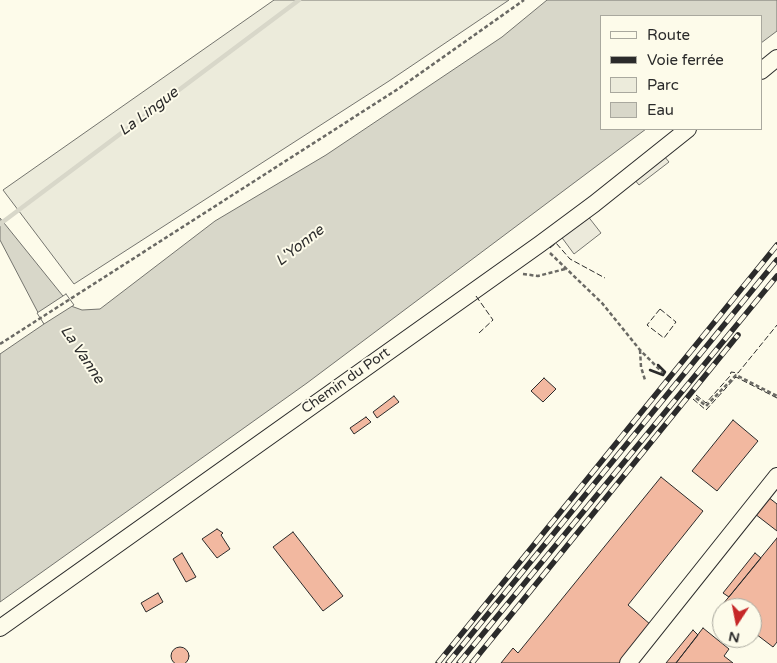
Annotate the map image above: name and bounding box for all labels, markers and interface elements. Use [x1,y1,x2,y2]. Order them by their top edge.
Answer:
legend [600,15,762,130]
text: Route [647,26,690,44]
text: Voie ferrée [647,51,724,69]
text: Parc [647,76,679,94]
water label: La Lingue [116,84,182,140]
text: Eau [647,101,674,119]
water label: L'Yonne [272,222,328,270]
water label: La Vanne [56,323,108,387]
street label: Chemin du Port [299,344,393,418]
north arrow [712,598,762,648]
text: N [727,628,741,647]

